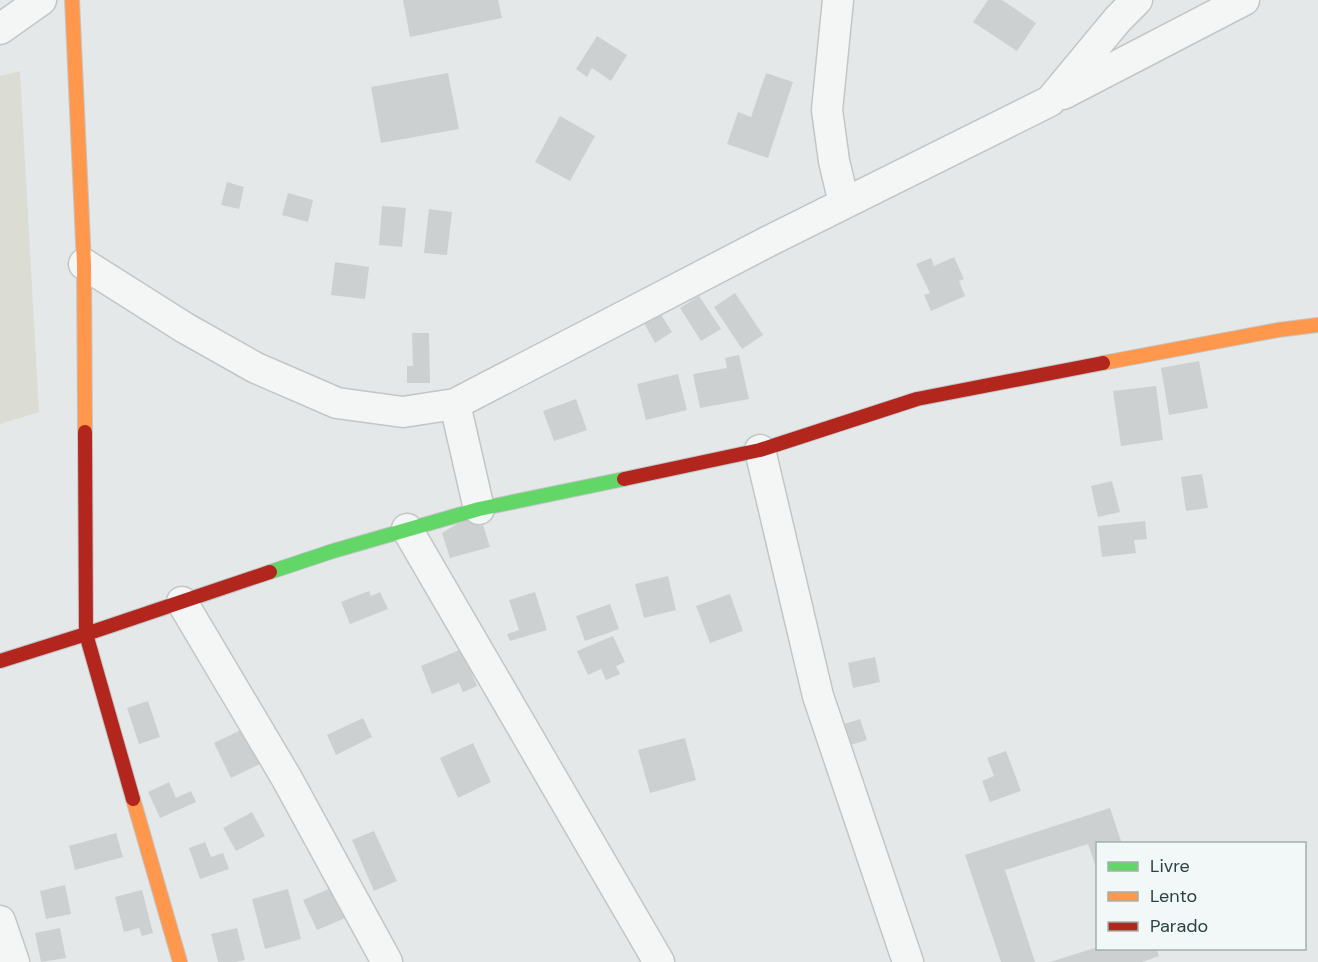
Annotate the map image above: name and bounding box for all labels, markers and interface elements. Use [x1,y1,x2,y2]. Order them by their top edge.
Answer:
legend [1096,842,1306,950]
text: Livre [1150,854,1190,878]
text: Lento [1150,884,1197,908]
text: Parado [1150,914,1208,938]

